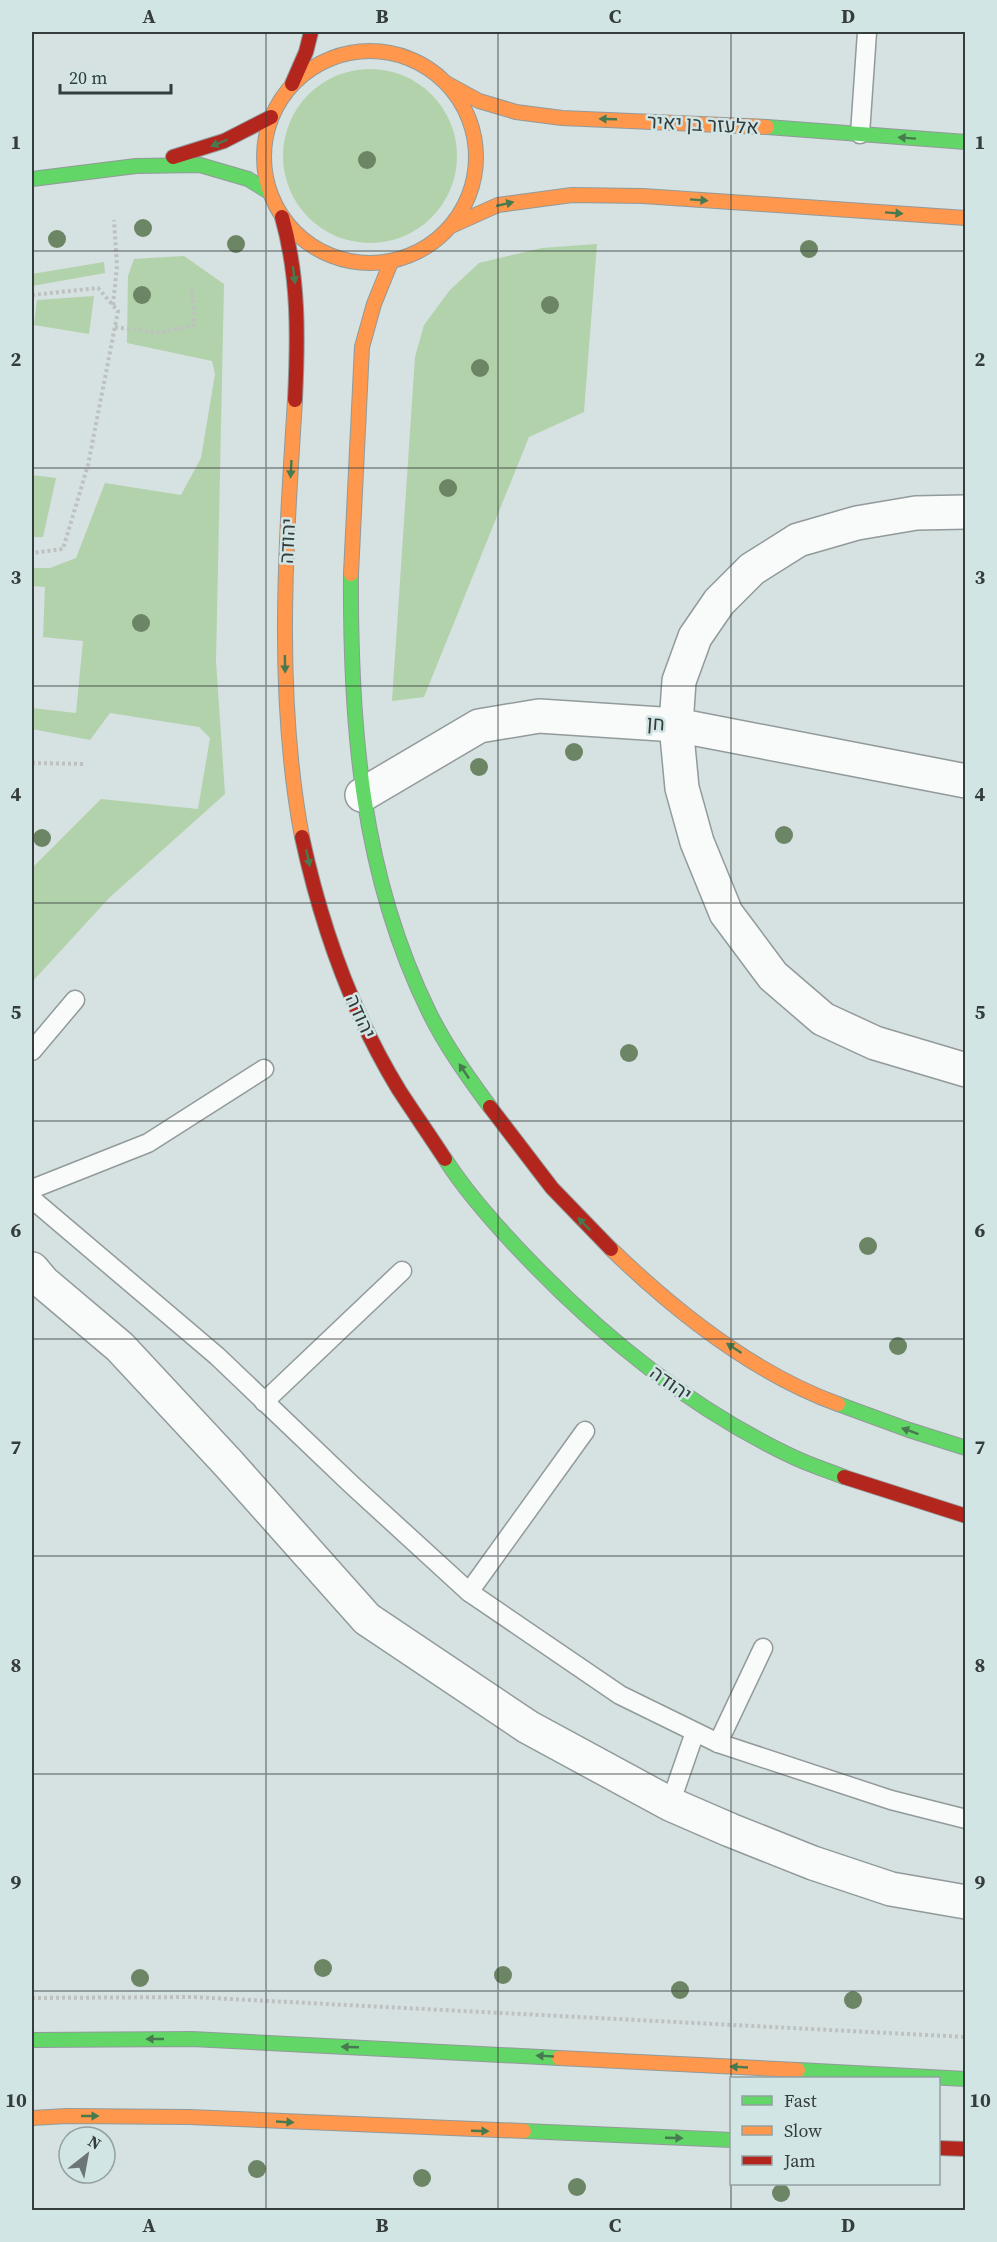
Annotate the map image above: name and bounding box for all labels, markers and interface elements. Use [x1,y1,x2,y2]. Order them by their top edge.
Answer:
text: A [142,2,156,30]
text: B [375,2,389,30]
text: C [609,2,621,30]
text: D [841,2,855,30]
scale bar [60,57,171,95]
text: 20 m [69,65,107,90]
street label: אלעזר בן יאיר [646,107,760,141]
one-way arrow [598,115,617,124]
text: 1 [11,128,21,156]
text: 1 [975,128,985,156]
one-way arrow [898,133,917,143]
one-way arrow [210,139,228,148]
one-way arrow [690,195,709,204]
one-way arrow [496,199,514,209]
one-way arrow [884,208,903,218]
one-way arrow [290,265,299,284]
text: 2 [11,345,22,373]
text: 2 [975,345,986,373]
one-way arrow [286,460,295,479]
street label: יהודה [272,517,302,565]
text: 3 [11,563,22,591]
text: 3 [975,563,986,591]
one-way arrow [280,655,290,674]
street label: חן [646,708,666,738]
text: 4 [11,780,22,808]
text: 4 [975,780,986,808]
one-way arrow [304,848,313,867]
street label: יהודה [339,989,383,1043]
text: 5 [11,998,22,1026]
text: 5 [975,998,986,1026]
one-way arrow [458,1063,470,1079]
text: 6 [11,1216,22,1244]
text: 6 [975,1216,986,1244]
one-way arrow [577,1218,591,1232]
one-way arrow [726,1342,742,1353]
street label: יהודה [644,1358,698,1408]
one-way arrow [901,1425,919,1435]
text: 7 [11,1433,22,1461]
text: 7 [975,1433,986,1461]
text: 8 [11,1651,21,1679]
text: 8 [975,1651,985,1679]
text: 9 [11,1868,22,1896]
text: 9 [975,1868,986,1896]
one-way arrow [146,2034,165,2044]
one-way arrow [340,2043,359,2052]
one-way arrow [535,2052,554,2061]
one-way arrow [730,2062,749,2071]
legend [730,2077,940,2185]
text: 10 [5,2086,27,2114]
text: 10 [969,2086,991,2114]
text: Fast [784,2088,817,2113]
one-way arrow [80,2111,99,2121]
one-way arrow [275,2117,294,2126]
text: Slow [784,2118,822,2143]
north arrow [57,2125,117,2185]
one-way arrow [470,2126,489,2135]
text: N [84,2130,106,2155]
one-way arrow [665,2133,684,2142]
text: Jam [783,2148,816,2173]
text: A [142,2211,156,2239]
text: B [375,2211,389,2239]
text: C [609,2211,621,2239]
text: D [841,2211,855,2239]

